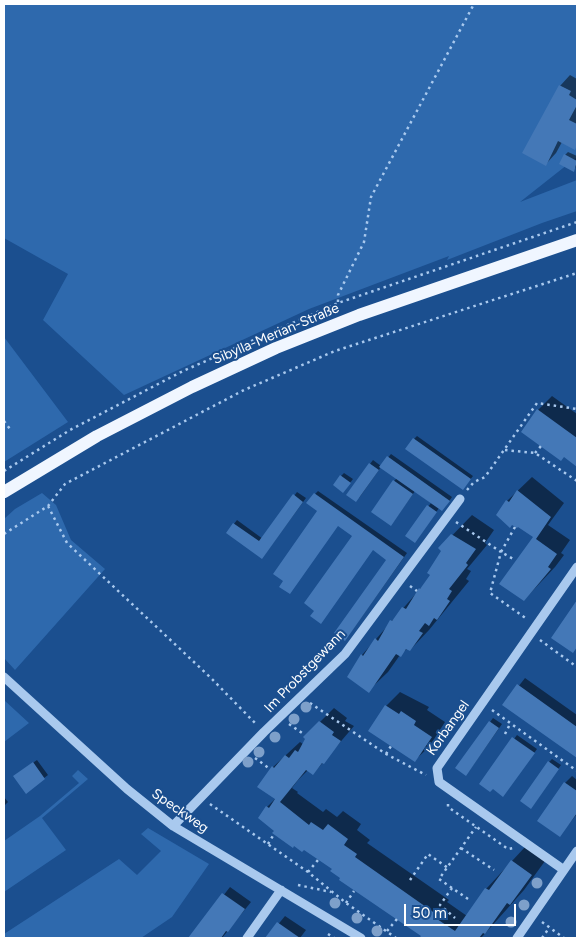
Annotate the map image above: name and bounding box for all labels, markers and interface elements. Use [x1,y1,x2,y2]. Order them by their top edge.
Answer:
street label: Sibylla-Merian-Straße [210,300,342,368]
street label: Im Probstgewann [261,626,349,716]
street label: Korbangel [423,697,473,759]
street label: Speckweg [148,785,212,837]
scale bar [406,894,518,926]
text: 50 m [412,904,447,922]

